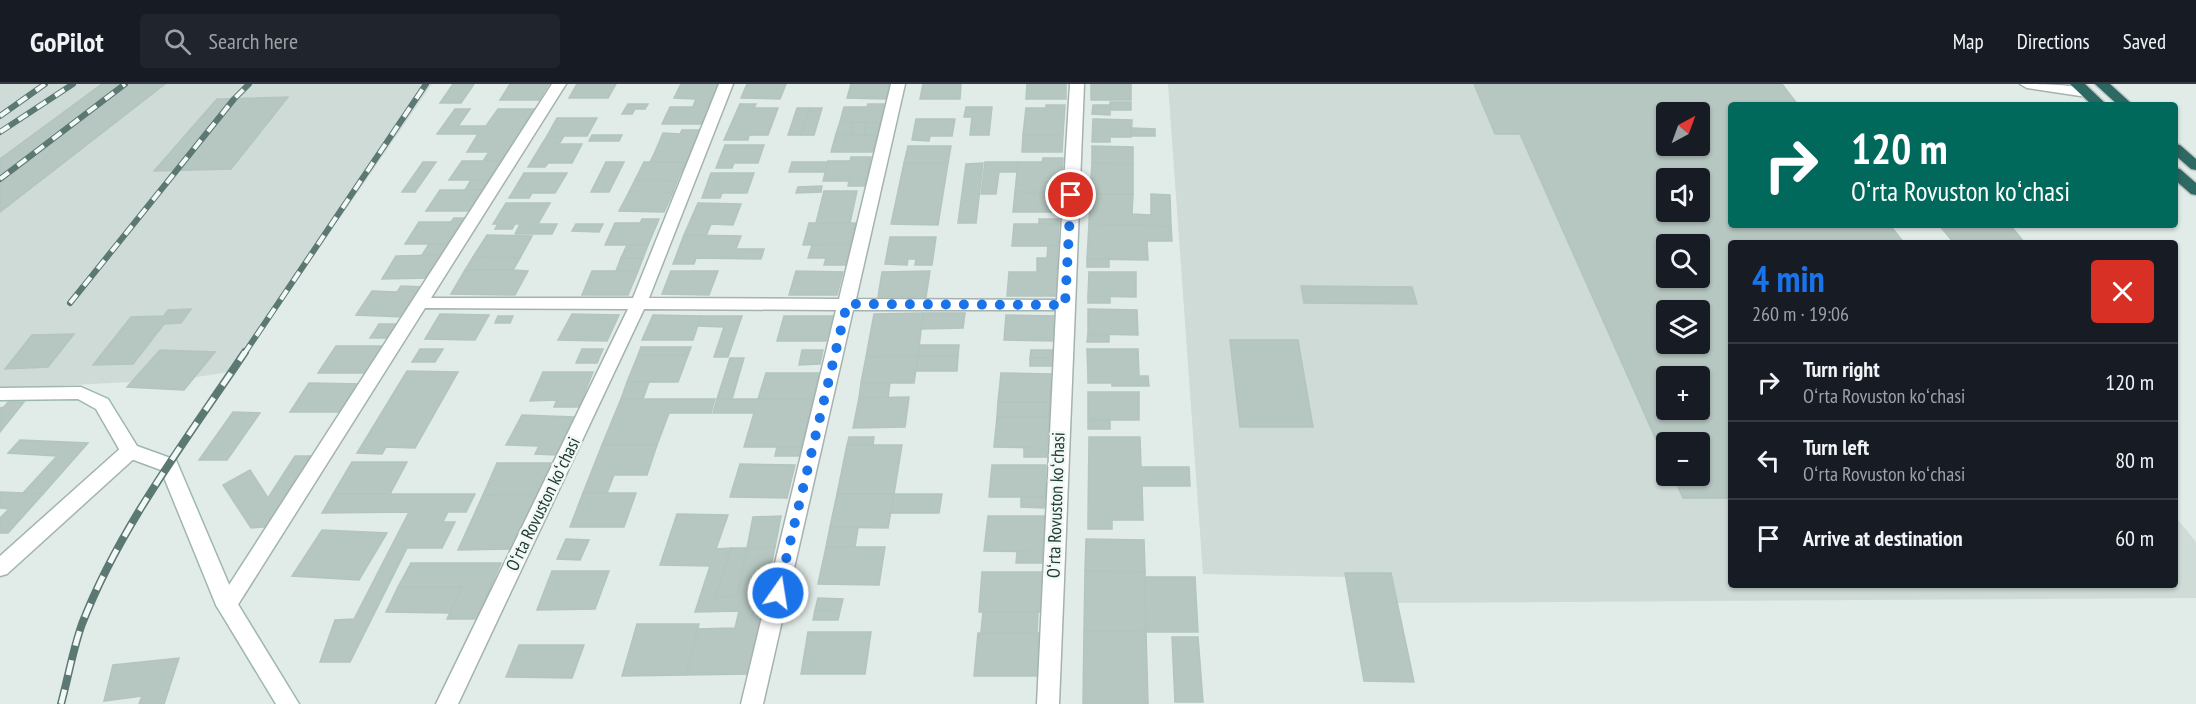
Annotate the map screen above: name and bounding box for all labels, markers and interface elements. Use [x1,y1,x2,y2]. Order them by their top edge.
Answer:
search box [140,14,560,68]
text: GoPilot [30,23,104,60]
icon: search [161,25,194,58]
text: Search here [209,27,298,55]
text: Map [1953,28,1984,55]
text: Directions [2017,28,2090,55]
text: Saved [2123,28,2166,55]
north arrow [1656,102,1710,156]
map controls [1656,102,1710,486]
text: 120 m [1851,121,1948,176]
icon: right [1752,126,1830,204]
button: sound [1656,168,1710,222]
pin [1045,169,1096,220]
text: Oʻrta Rovuston koʻchasi [1851,174,2070,208]
icon: arrive [1054,178,1087,211]
button: search [1656,234,1710,288]
text: 4 min [1752,255,1825,302]
button: close [2091,260,2154,323]
button: layers [1656,300,1710,354]
text: 260 m · 19:06 [1752,301,1849,327]
text: Turn right [1803,355,1880,383]
button: + [1656,366,1710,420]
icon: right [1752,366,1785,399]
text: 120 m [2105,368,2154,396]
text: Oʻrta Rovuston koʻchasi [1803,383,1965,409]
street label: Oʻrta Rovuston koʻchasi [1041,432,1070,578]
button: − [1656,432,1710,486]
street label: Oʻrta Rovuston koʻchasi [500,433,585,574]
text: Turn left [1803,433,1869,461]
icon: left [1752,444,1785,477]
text: 80 m [2115,446,2154,474]
text: Oʻrta Rovuston koʻchasi [1803,461,1965,487]
icon: arrive [1752,522,1785,555]
text: Arrive at destination [1803,524,1963,552]
text: 60 m [2115,524,2154,552]
position arrow [746,561,810,625]

